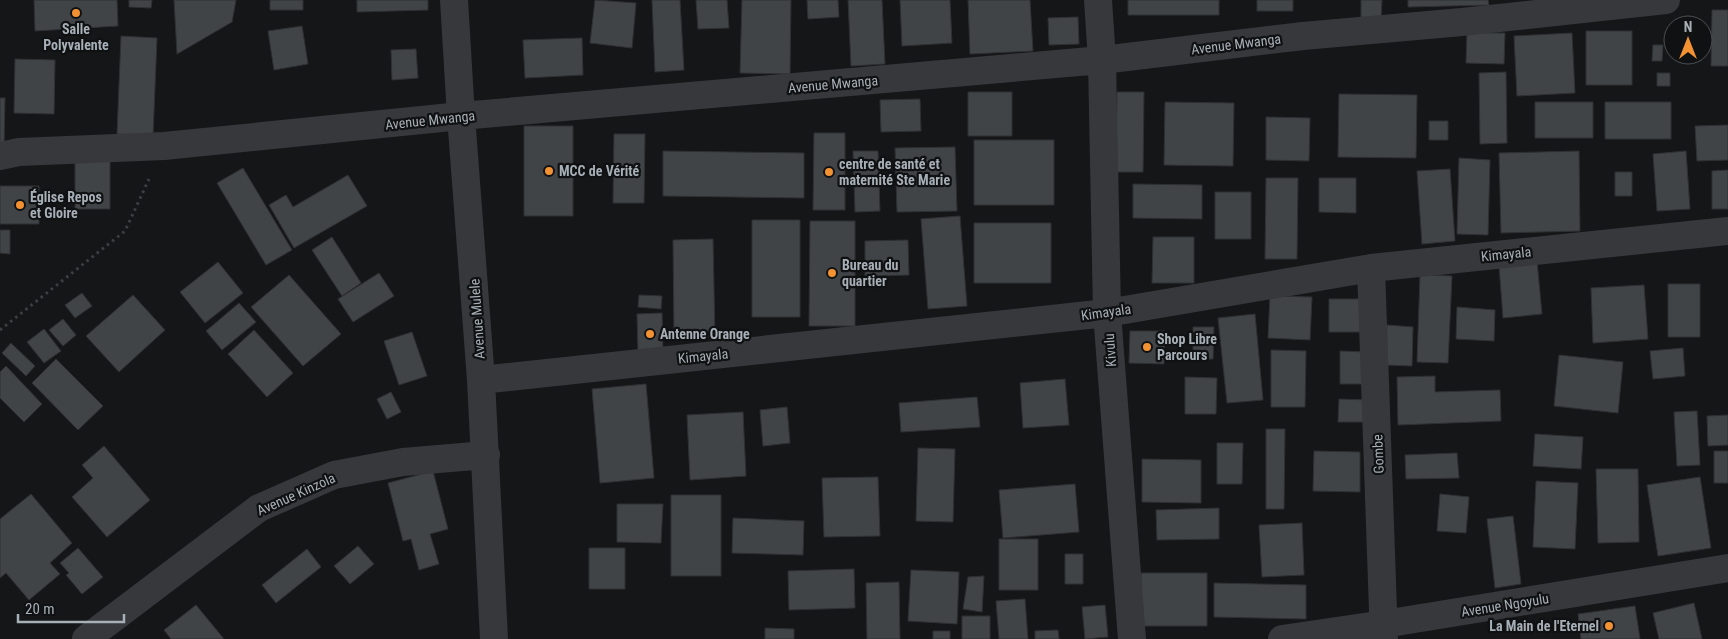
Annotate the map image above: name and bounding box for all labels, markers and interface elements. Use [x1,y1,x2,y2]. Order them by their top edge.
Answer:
marker: Salle Polyvalente [70,7,82,19]
north arrow [1663,15,1713,65]
text: N [1684,19,1692,35]
place label: Salle Polyvalente [43,21,109,53]
street label: Avenue Mwanga [1190,31,1282,57]
street label: Avenue Mwanga [787,72,879,96]
street label: Avenue Mwanga [384,107,476,133]
place label: centre de santé et maternité Ste Marie [839,156,950,188]
place label: MCC de Vérité [559,163,640,179]
marker: MCC de Vérité [543,165,555,177]
marker: centre de santé et maternité Ste Marie [823,166,835,178]
place label: Église Repos et Gloire [30,188,102,221]
marker: Église Repos et Gloire [14,199,26,211]
street label: Kimayala [1480,243,1532,265]
place label: Bureau du quartier [842,257,899,289]
marker: Bureau du quartier [826,267,838,279]
street label: Avenue Mulele [466,278,488,360]
street label: Kimayala [1080,301,1132,323]
place label: Antenne Orange [660,326,750,342]
marker: Antenne Orange [644,328,656,340]
place label: Shop Libre Parcours [1157,331,1217,363]
street label: Kivulu [1101,333,1119,367]
marker: Shop Libre Parcours [1141,341,1153,353]
street label: Kimayala [677,345,729,367]
street label: Gombe [1369,434,1387,474]
street label: Avenue Kinzola [254,470,338,518]
street label: Avenue Ngoyulu [1460,590,1550,620]
scale bar [18,592,124,624]
text: 20 m [25,600,55,618]
place label: La Main de l'Eternel [1489,618,1599,634]
marker: La Main de l'Eternel [1603,620,1615,632]

